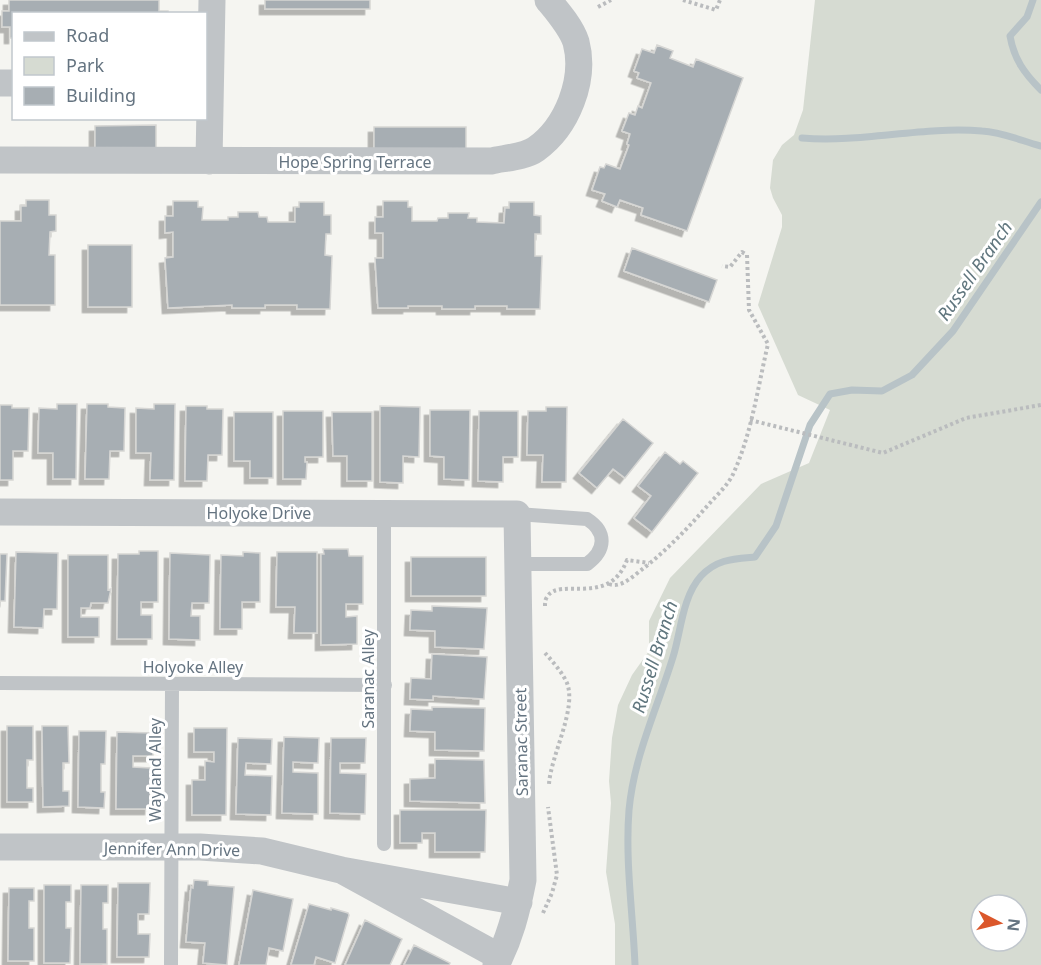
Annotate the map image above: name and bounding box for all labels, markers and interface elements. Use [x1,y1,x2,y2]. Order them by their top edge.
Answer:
legend [12,12,207,120]
text: Road [66,23,109,47]
text: Park [66,53,104,77]
text: Building [66,83,136,107]
street label: Hope Spring Terrace [278,151,432,173]
water label: Russell Branch [931,216,1017,325]
street label: Holyoke Drive [207,502,311,524]
water label: Russell Branch [626,598,682,716]
street label: Saranac Alley [357,629,379,729]
street label: Holyoke Alley [143,656,244,678]
street label: Saranac Street [509,687,533,796]
street label: Wayland Alley [144,717,166,822]
street label: Jennifer Ann Drive [102,837,240,861]
north arrow [969,893,1029,953]
text: N [1002,917,1026,933]

